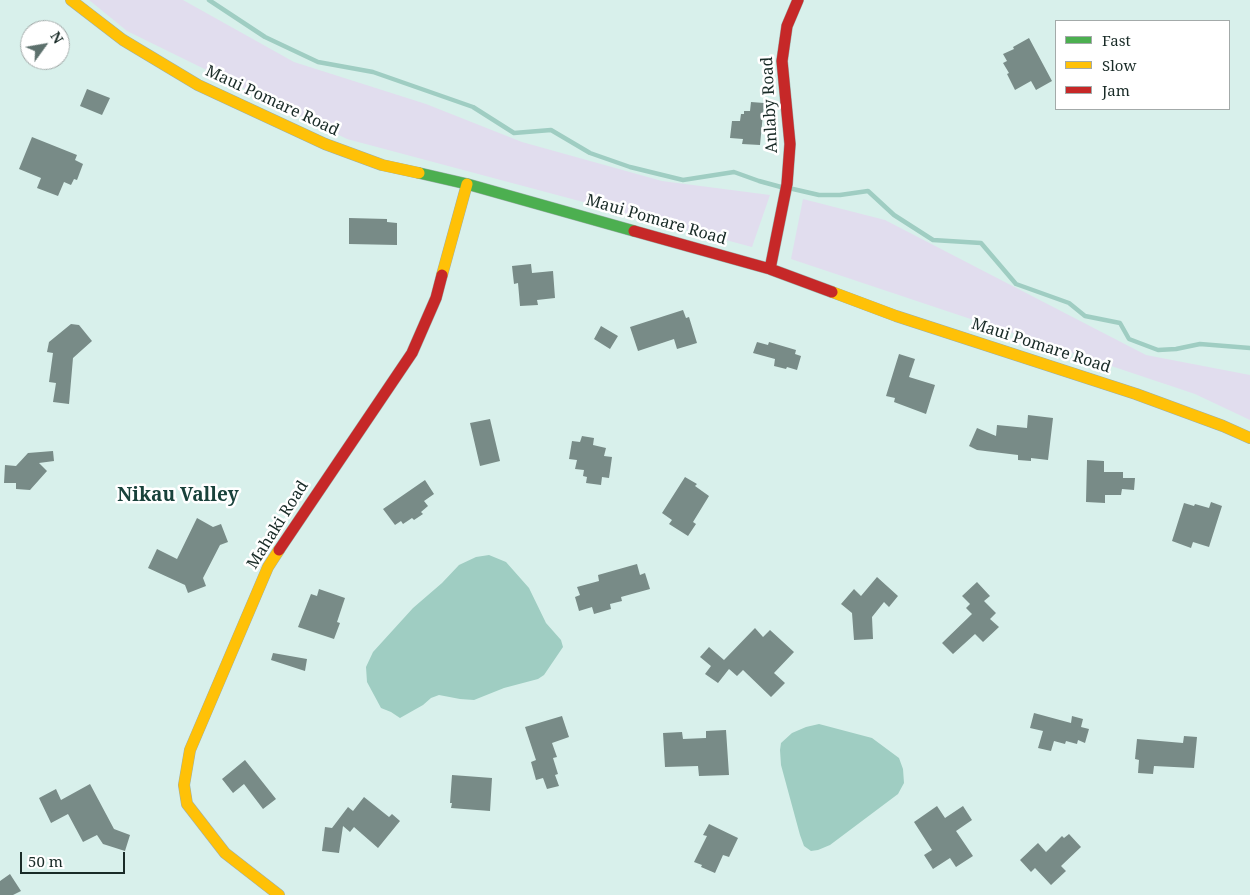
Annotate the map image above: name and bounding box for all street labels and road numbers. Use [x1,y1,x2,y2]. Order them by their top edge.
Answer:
street label: Anlaby Road [758,56,782,154]
street label: Maui Pomare Road [202,62,342,140]
street label: Maui Pomare Road [584,191,728,249]
street label: Maui Pomare Road [969,314,1113,378]
street label: Mahaki Road [243,477,313,573]

